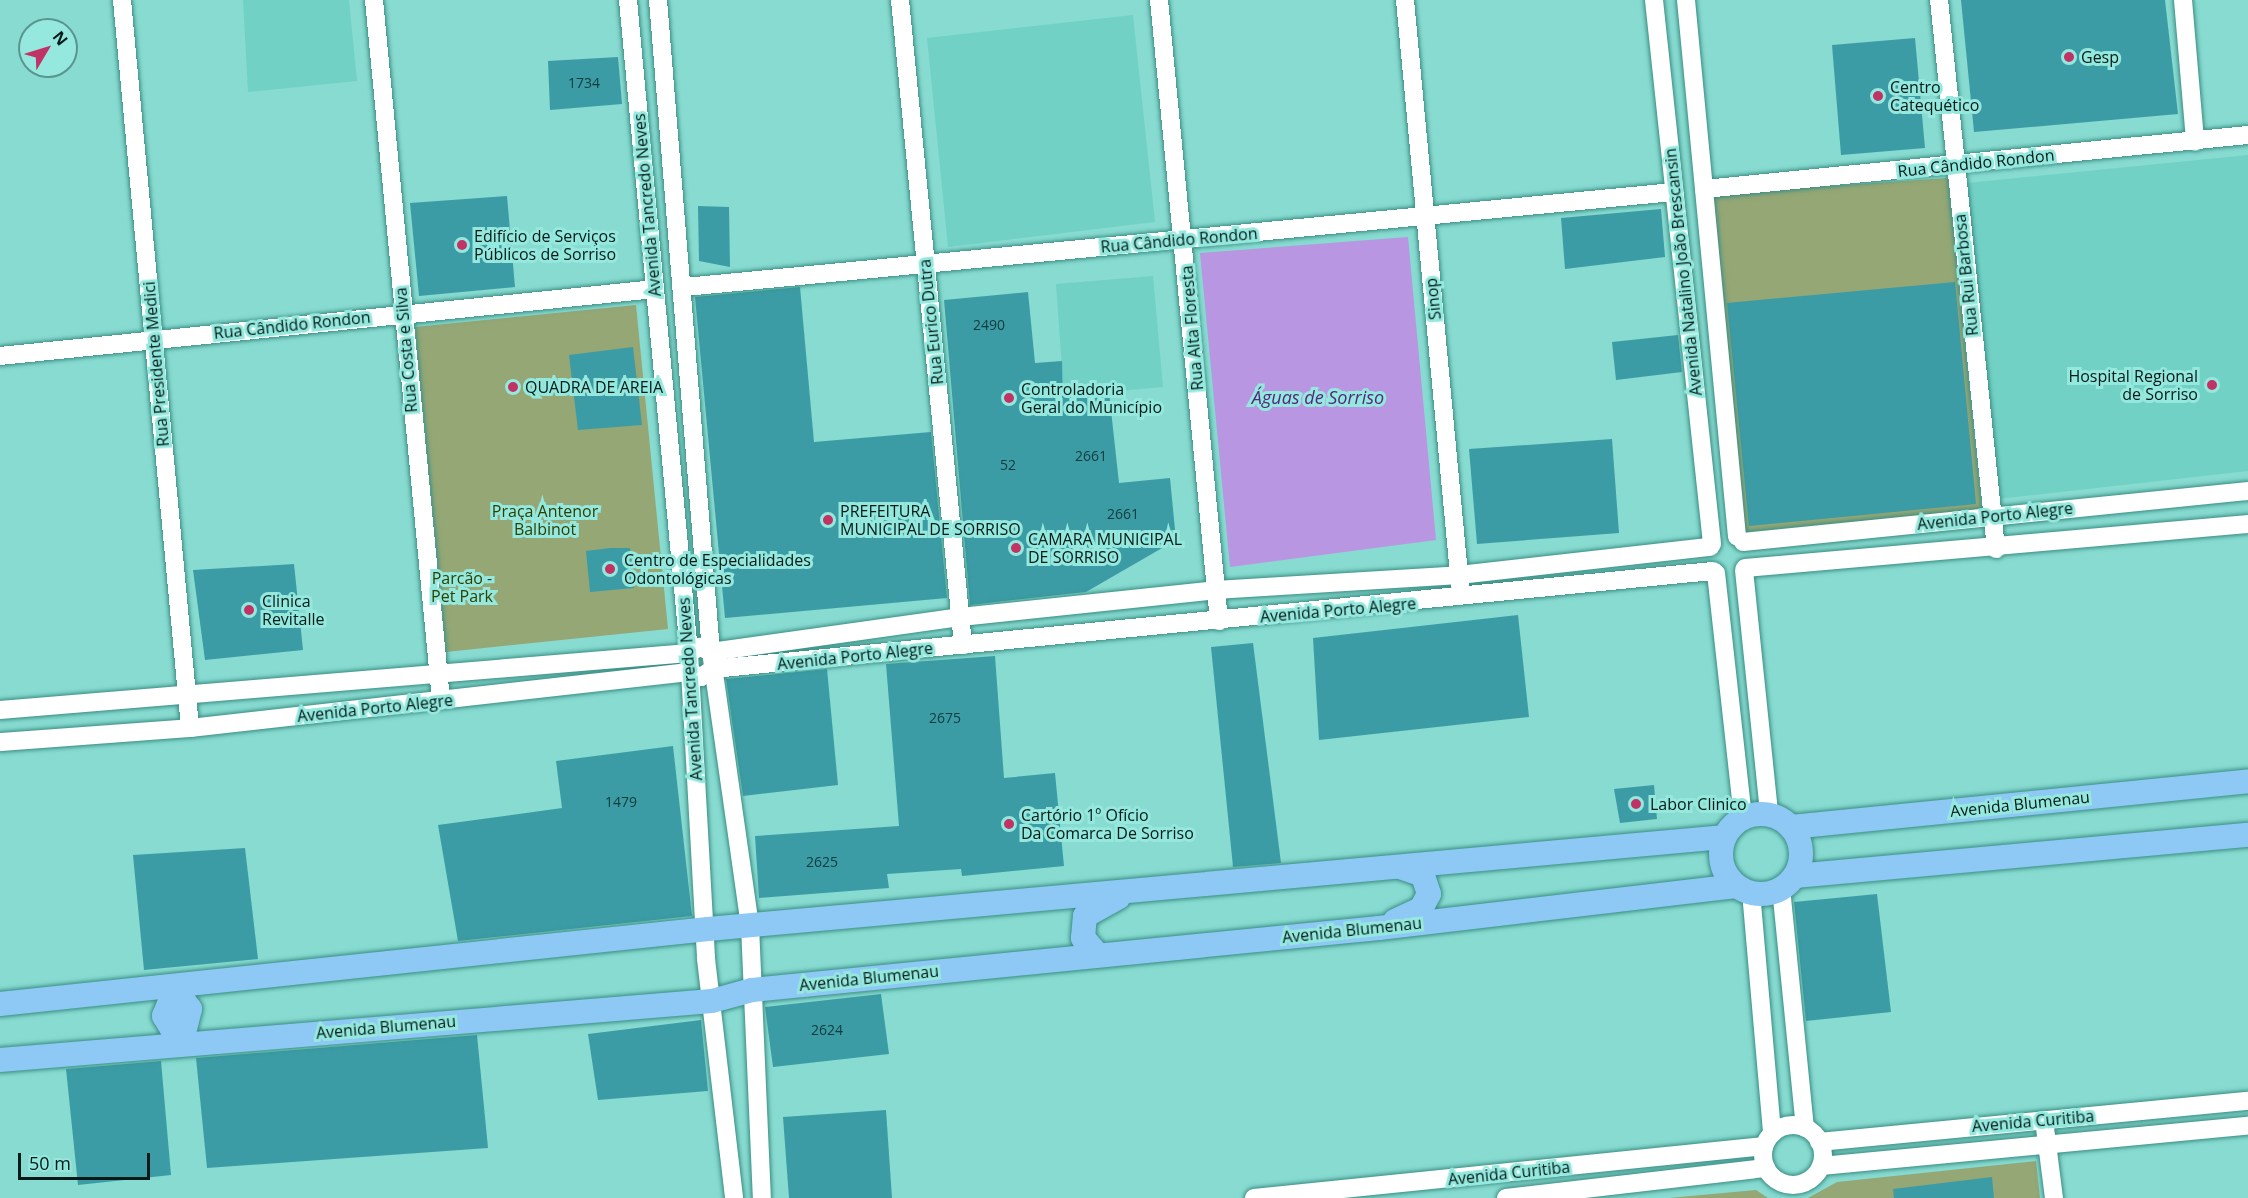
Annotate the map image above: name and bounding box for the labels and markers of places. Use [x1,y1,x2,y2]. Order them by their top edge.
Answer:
place label: Gesp [2081,47,2119,67]
marker: Gesp [2062,50,2076,64]
place label: Centro Catequético [1890,77,1979,115]
marker: Centro Catequético [1871,89,1885,103]
place label: Edifício de Serviços Públicos de Sorriso [474,226,616,264]
marker: Edifício de Serviços Públicos de Sorriso [455,238,469,252]
place label: Hospital Regional de Sorriso [2068,366,2198,404]
marker: Hospital Regional de Sorriso [2203,376,2221,394]
place label: QUADRA DE AREIA [525,377,663,397]
place label: Controladoria Geral do Município [1021,379,1162,417]
marker: QUADRA DE AREIA [506,380,520,394]
marker: Controladoria Geral do Município [1002,391,1016,405]
place label: PREFEITURA MUNICIPAL DE SORRISO [840,501,1021,539]
marker: PREFEITURA MUNICIPAL DE SORRISO [821,513,835,527]
place label: CAMARA MUNICIPAL DE SORRISO [1028,529,1182,567]
marker: CAMARA MUNICIPAL DE SORRISO [1009,541,1023,555]
place label: Centro de Especialidades Odontológicas [624,550,811,588]
marker: Centro de Especialidades Odontológicas [601,560,619,578]
place label: Clinica Revitalle [262,591,325,629]
marker: Clinica Revitalle [240,601,258,619]
place label: Labor Clinico [1650,794,1747,814]
marker: Labor Clinico [1627,795,1645,813]
place label: Cartório 1º Ofício Da Comarca De Sorriso [1021,805,1194,843]
marker: Cartório 1º Ofício Da Comarca De Sorriso [1002,817,1016,831]

